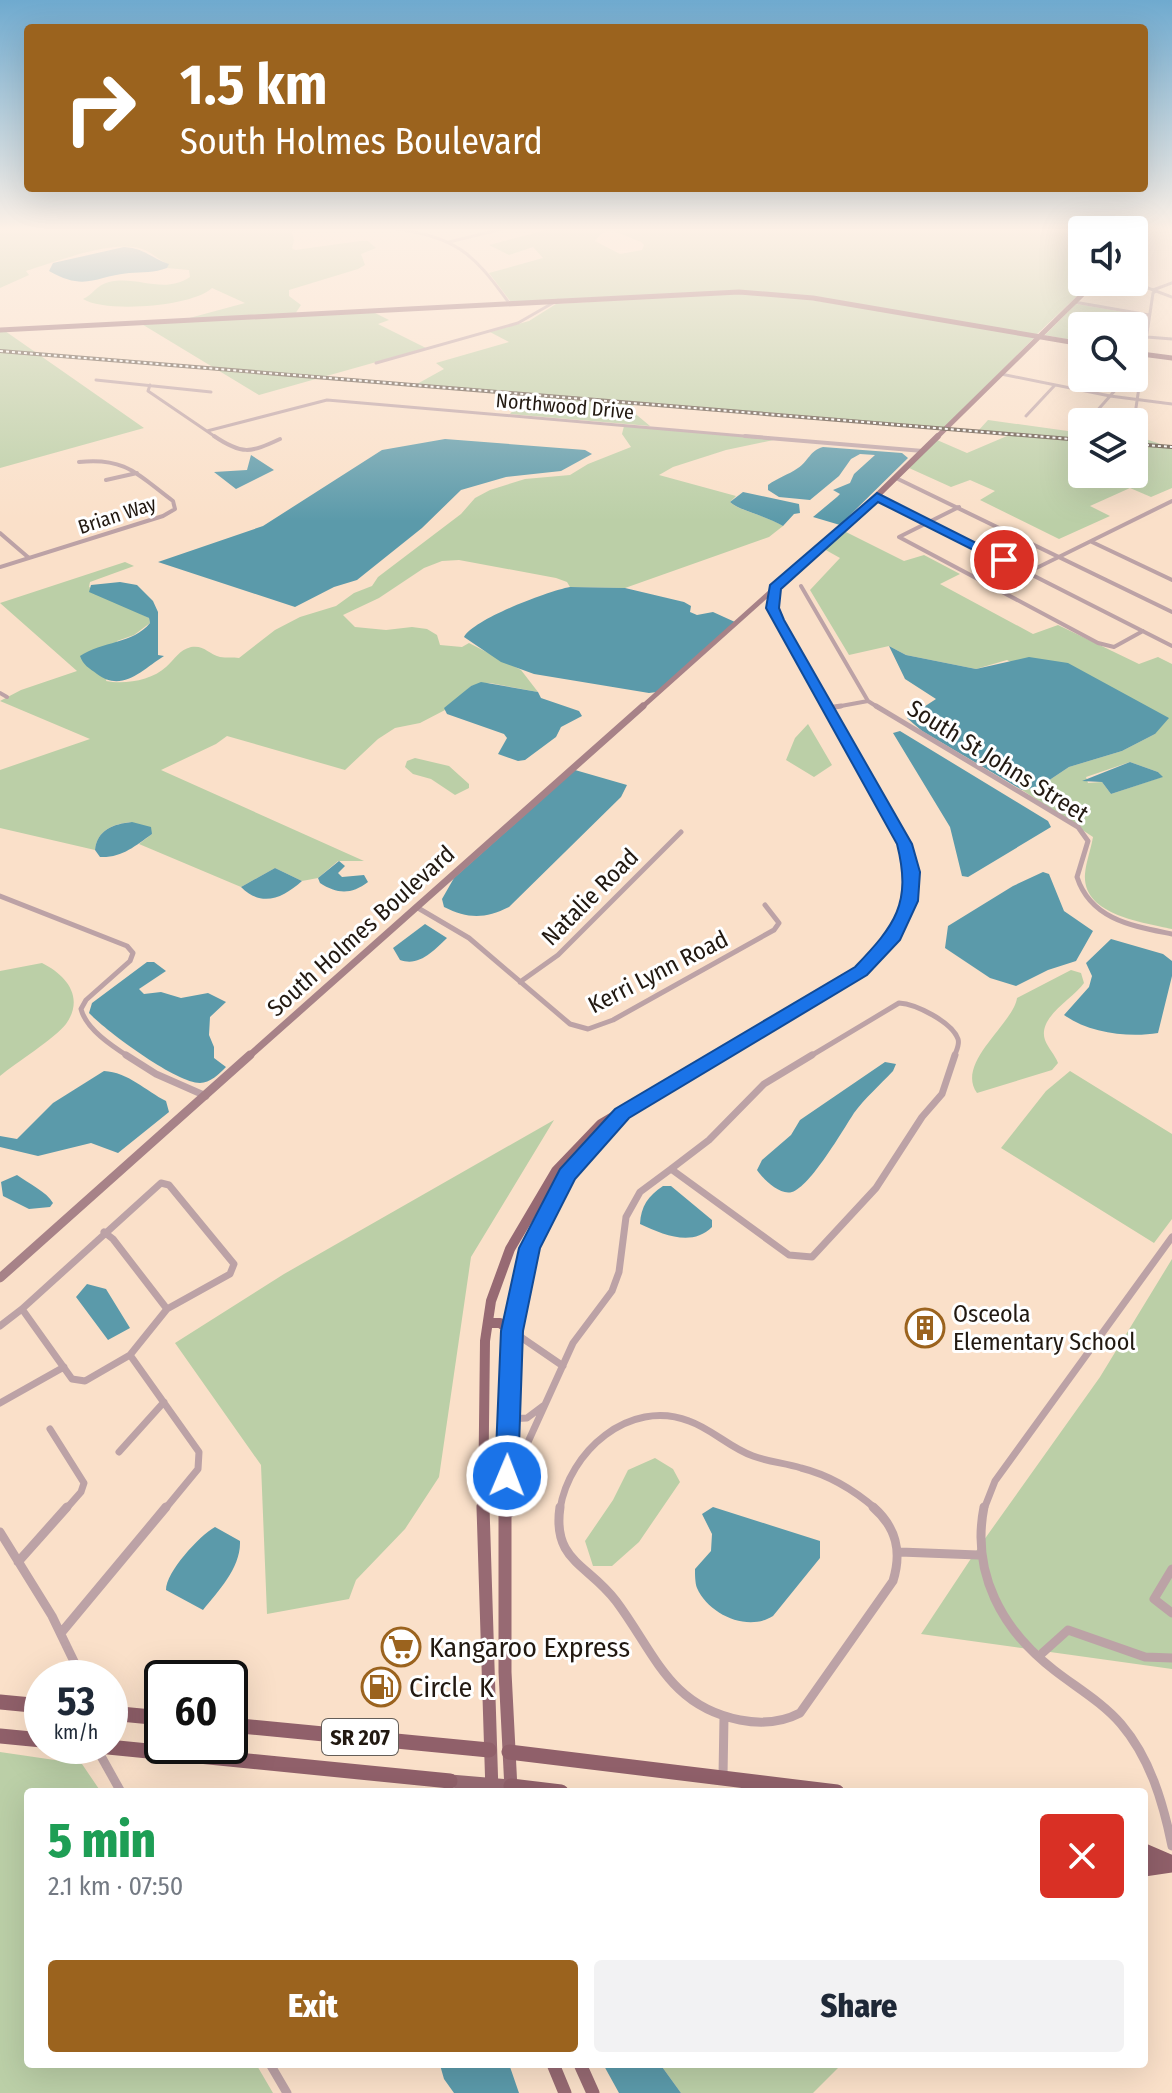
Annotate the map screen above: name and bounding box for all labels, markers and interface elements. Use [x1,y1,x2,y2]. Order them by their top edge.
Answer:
text: 1.5 km [180,52,327,119]
icon: right [48,56,152,160]
text: South Holmes Boulevard [180,120,543,164]
map controls [1068,216,1148,488]
button: sound [1068,216,1148,296]
button: search [1068,312,1148,392]
street label: Northwood Drive [495,388,635,424]
button: layers [1068,408,1148,488]
street label: Brian Way [75,491,159,539]
pin [970,526,1038,594]
icon: arrive [982,538,1026,582]
street label: South St Johns Street [902,694,1094,828]
street label: South Holmes Boulevard [262,840,460,1022]
street label: Natalie Road [536,843,644,951]
street label: Kerri Lynn Road [583,925,733,1019]
place label: Osceola Elementary School [953,1300,1136,1356]
building icon: Osceola Elementary School [904,1307,946,1349]
position arrow [465,1434,549,1518]
supermarket icon: Kangaroo Express [380,1626,422,1668]
place label: Kangaroo Express [429,1631,630,1664]
speed limit sign: 60 [144,1660,248,1764]
fuel station icon: Circle K [360,1666,402,1708]
place label: Circle K [409,1671,494,1704]
text: 53 [57,1678,95,1726]
road number: SR 207 [322,1719,398,1755]
text: km/h [54,1720,98,1744]
text: 5 min [48,1812,156,1870]
button: close [1040,1814,1124,1898]
text: 2.1 km · 07:50 [48,1871,183,1902]
button: Exit [48,1960,578,2052]
button: Share [594,1960,1124,2052]

